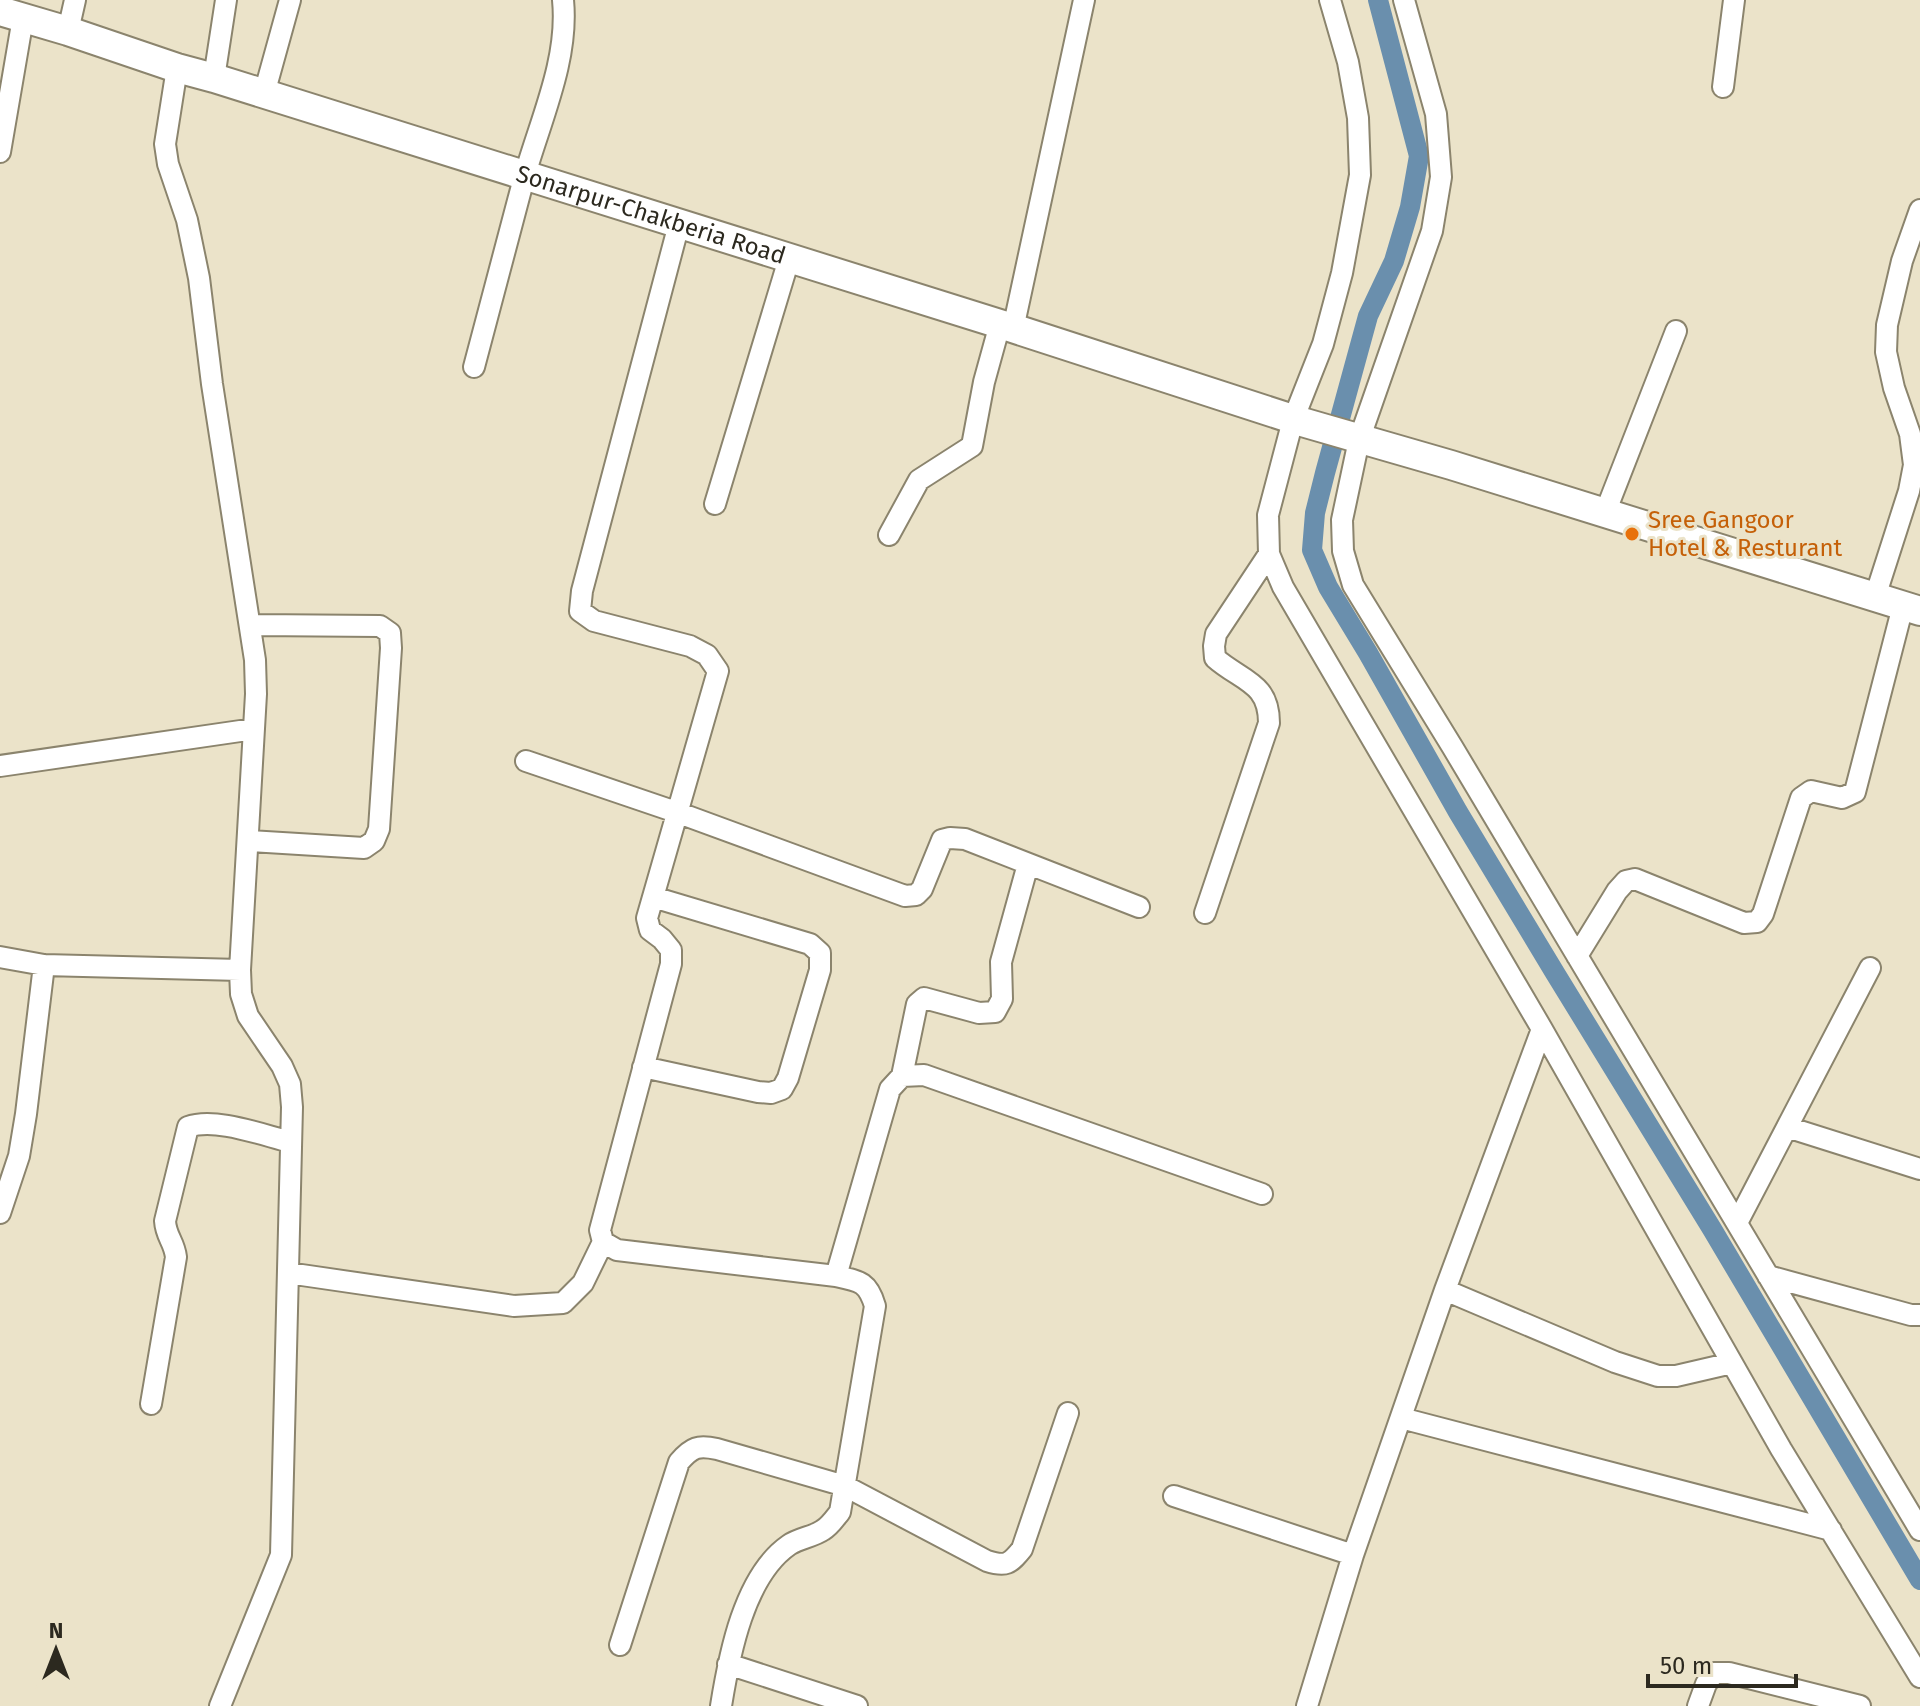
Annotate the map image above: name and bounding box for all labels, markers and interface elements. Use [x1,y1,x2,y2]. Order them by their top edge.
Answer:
street label: Sonarpur-Chakberia Road [513,159,789,270]
place label: Sree Gangoor Hotel & Resturant [1648,506,1843,562]
marker: Sree Gangoor Hotel & Resturant [1623,525,1641,543]
north arrow [16,1610,96,1690]
text: N [49,1617,63,1644]
scale bar [1648,1638,1796,1688]
text: 50 m [1660,1652,1712,1680]

